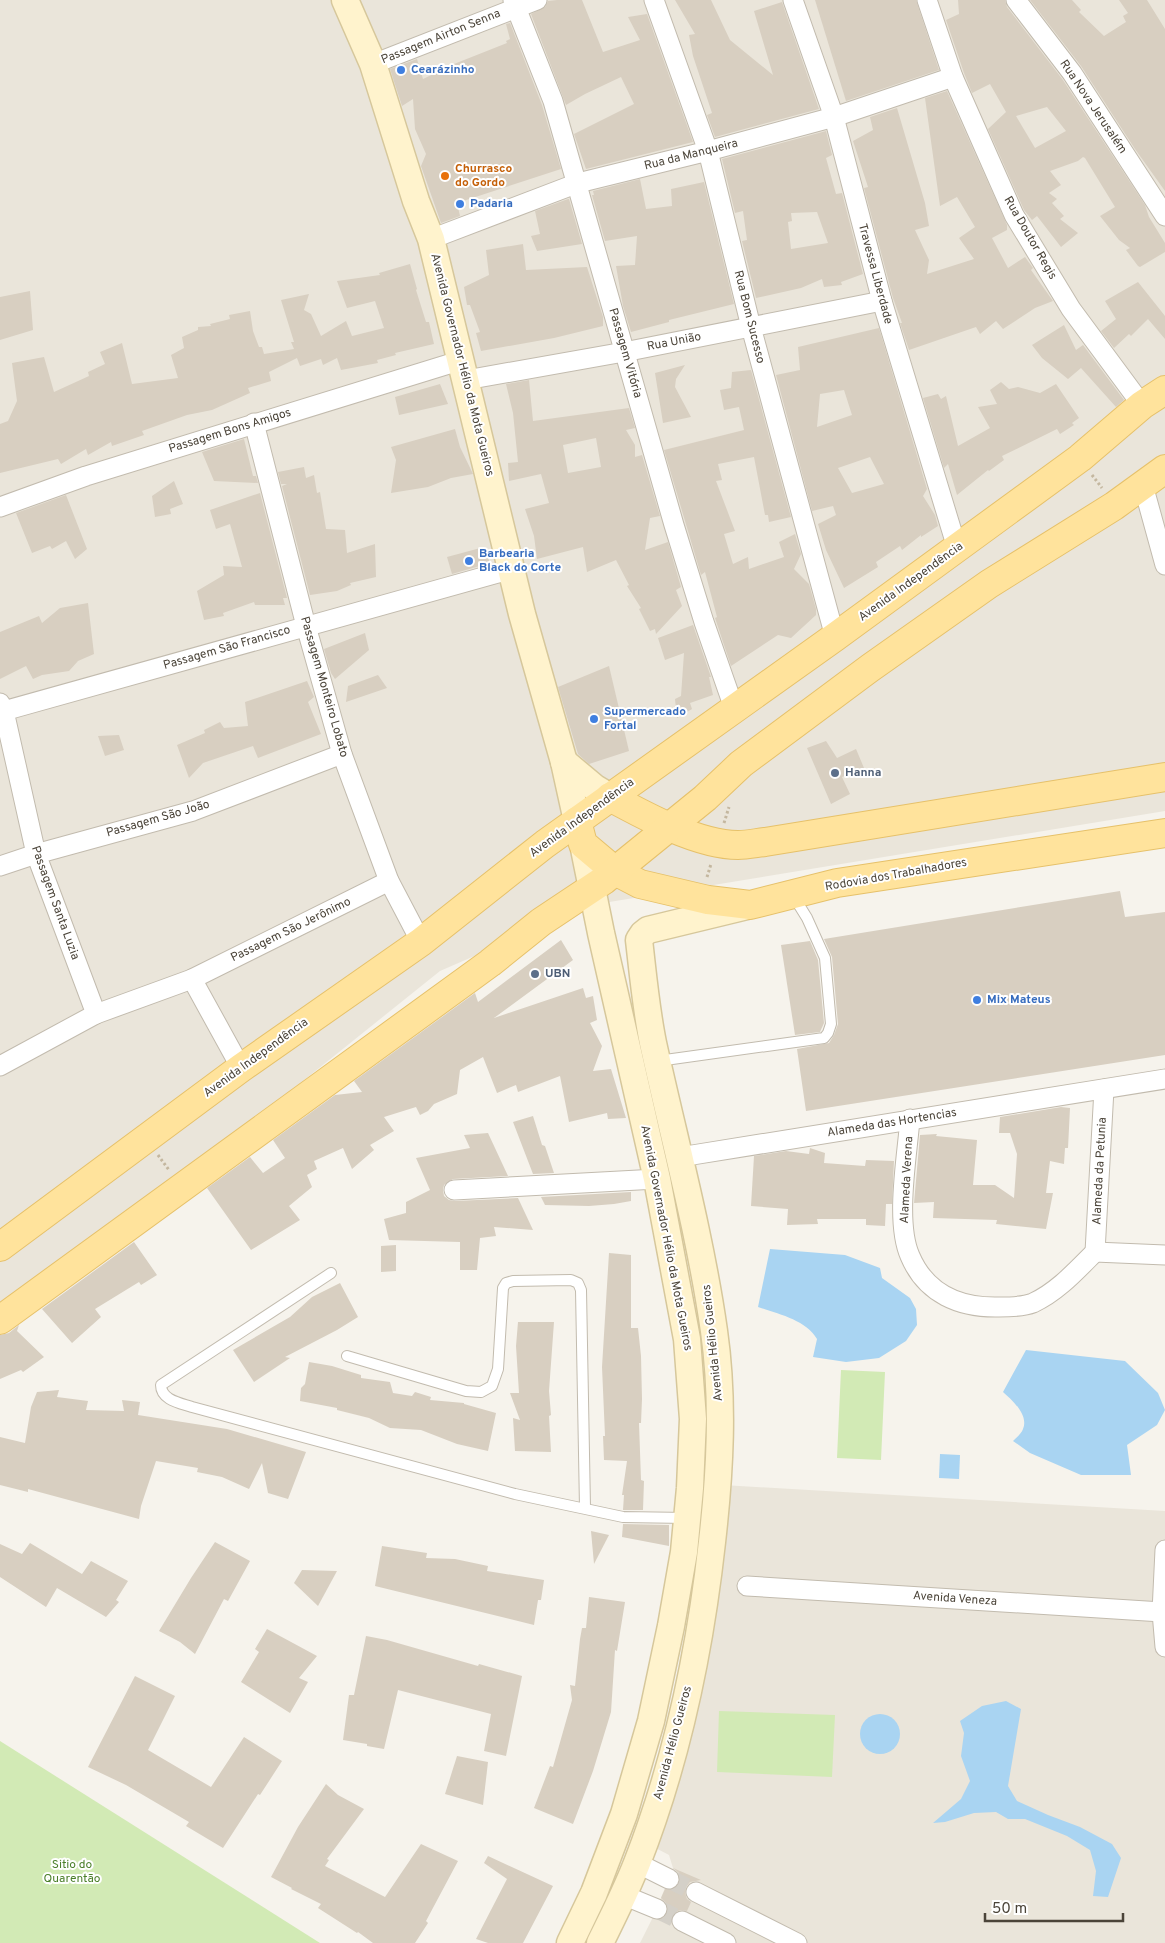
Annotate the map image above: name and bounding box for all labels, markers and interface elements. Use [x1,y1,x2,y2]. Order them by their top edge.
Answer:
street label: Passagem Airton Senna [379,6,503,68]
street label: Rua Nova Jerusalém [1056,57,1130,157]
place label: Cearázinho [411,62,475,78]
marker: Cearázinho [395,64,407,76]
street label: Rua da Manqueira [642,136,740,174]
place label: Churrasco do Gordo [455,161,513,191]
marker: Churrasco do Gordo [439,170,451,182]
street label: Rua Doutor Regis [1000,193,1060,283]
place label: Padaria [470,196,513,212]
marker: Padaria [454,198,466,210]
street label: Travessa Liberdade [854,222,896,326]
street label: Avenida Governador Hélio da Mota Gueiros [426,252,498,478]
street label: Rua Bom Sucesso [730,269,768,366]
street label: Passagem Vitória [604,306,646,400]
street label: Rua União [646,329,703,355]
street label: Passagem Bons Amigos [167,405,293,457]
street label: Avenida Independência [856,539,966,625]
place label: Barbearia Black do Corte [479,546,561,576]
marker: Barbearia Black do Corte [463,555,475,567]
street label: Passagem Monteiro Lobato [296,615,352,760]
street label: Passagem São Francisco [162,622,293,674]
place label: Supermercado Fortal [604,704,686,734]
marker: Supermercado Fortal [588,713,600,725]
place label: Hanna [845,765,881,781]
marker: Hanna [829,767,841,779]
street label: Avenida Independência [527,775,637,861]
street label: Passagem São João [104,797,212,841]
street label: Passagem Santa Luzia [27,844,83,962]
street label: Rodovia dos Trabalhadores [824,855,968,895]
street label: Passagem São Jerônimo [228,894,354,966]
place label: UBN [545,966,570,982]
marker: UBN [529,968,541,980]
place label: Mix Mateus [987,992,1051,1008]
marker: Mix Mateus [971,994,983,1006]
street label: Avenida Independência [201,1015,311,1101]
street label: Alameda das Hortencias [826,1105,958,1141]
street label: Alameda da Petunia [1089,1117,1111,1225]
street label: Avenida Governador Hélio da Mota Gueiros [636,1124,696,1352]
street label: Alameda Verena [897,1136,917,1224]
street label: Avenida Hélio Gueiros [699,1284,727,1402]
street label: Avenida Veneza [912,1588,998,1610]
street label: Avenida Hélio Gueiros [650,1684,696,1802]
park label: Sitio do Quarentão [43,1857,101,1887]
scale bar [985,1890,1122,1922]
text: 50 m [992,1900,1027,1919]

